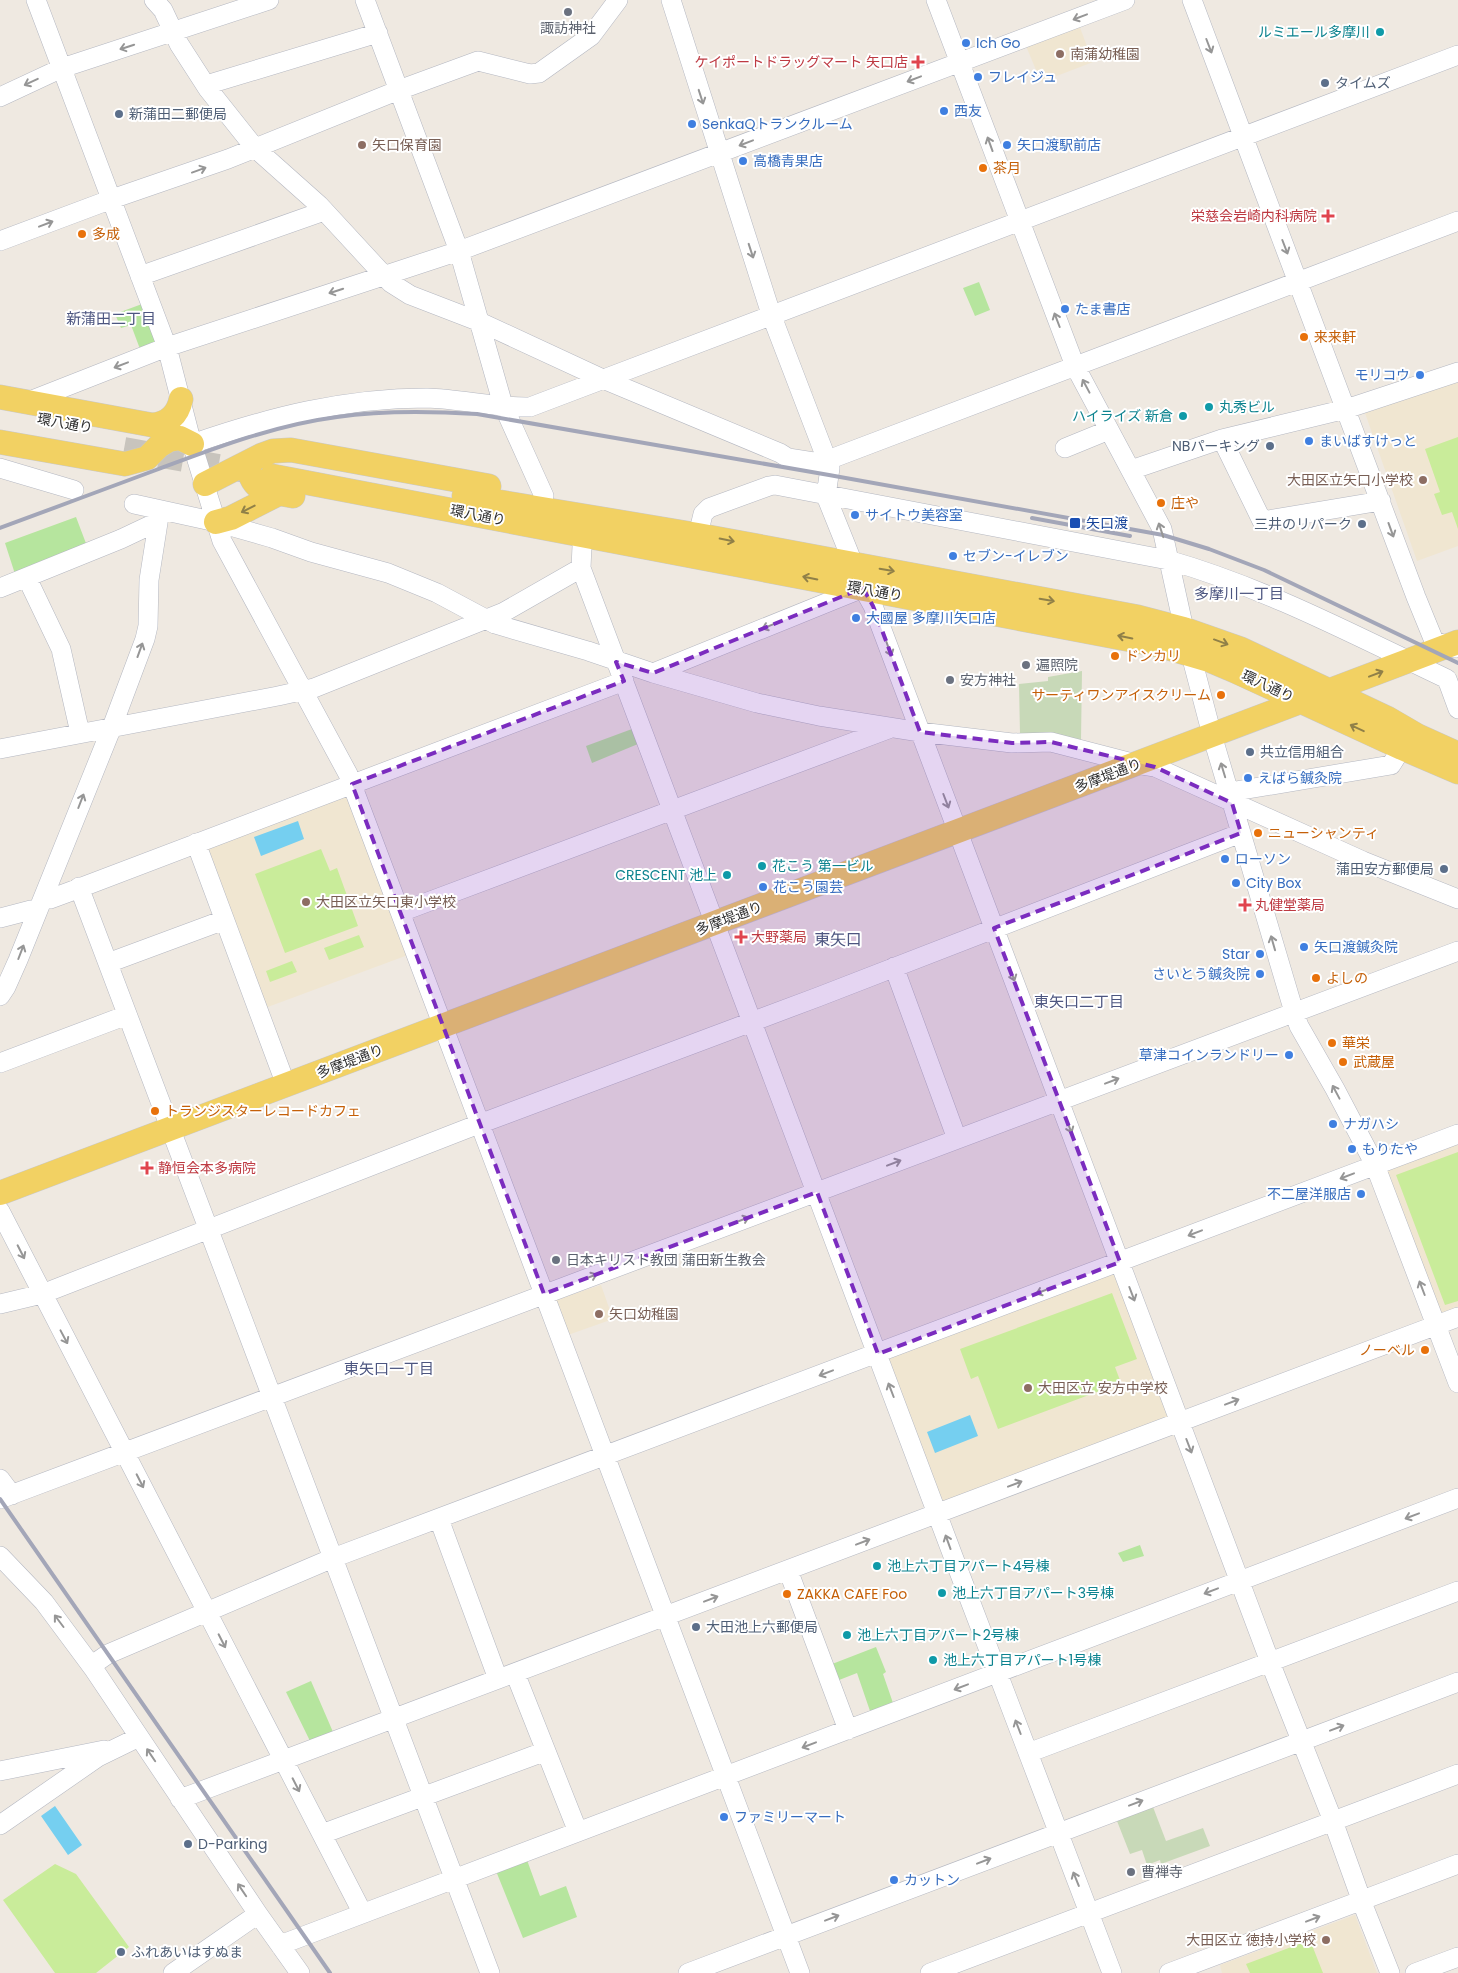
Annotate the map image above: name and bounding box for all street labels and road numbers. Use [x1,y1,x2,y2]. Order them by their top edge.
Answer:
street label: 環八通り [36,408,94,438]
street label: 環八通り [449,500,507,530]
street label: 環八通り [846,576,904,606]
street label: 環八通り [1238,665,1298,707]
street label: 多摩堤通り [1072,753,1144,797]
street label: 多摩堤通り [693,896,765,940]
street label: 多摩堤通り [314,1039,386,1083]

